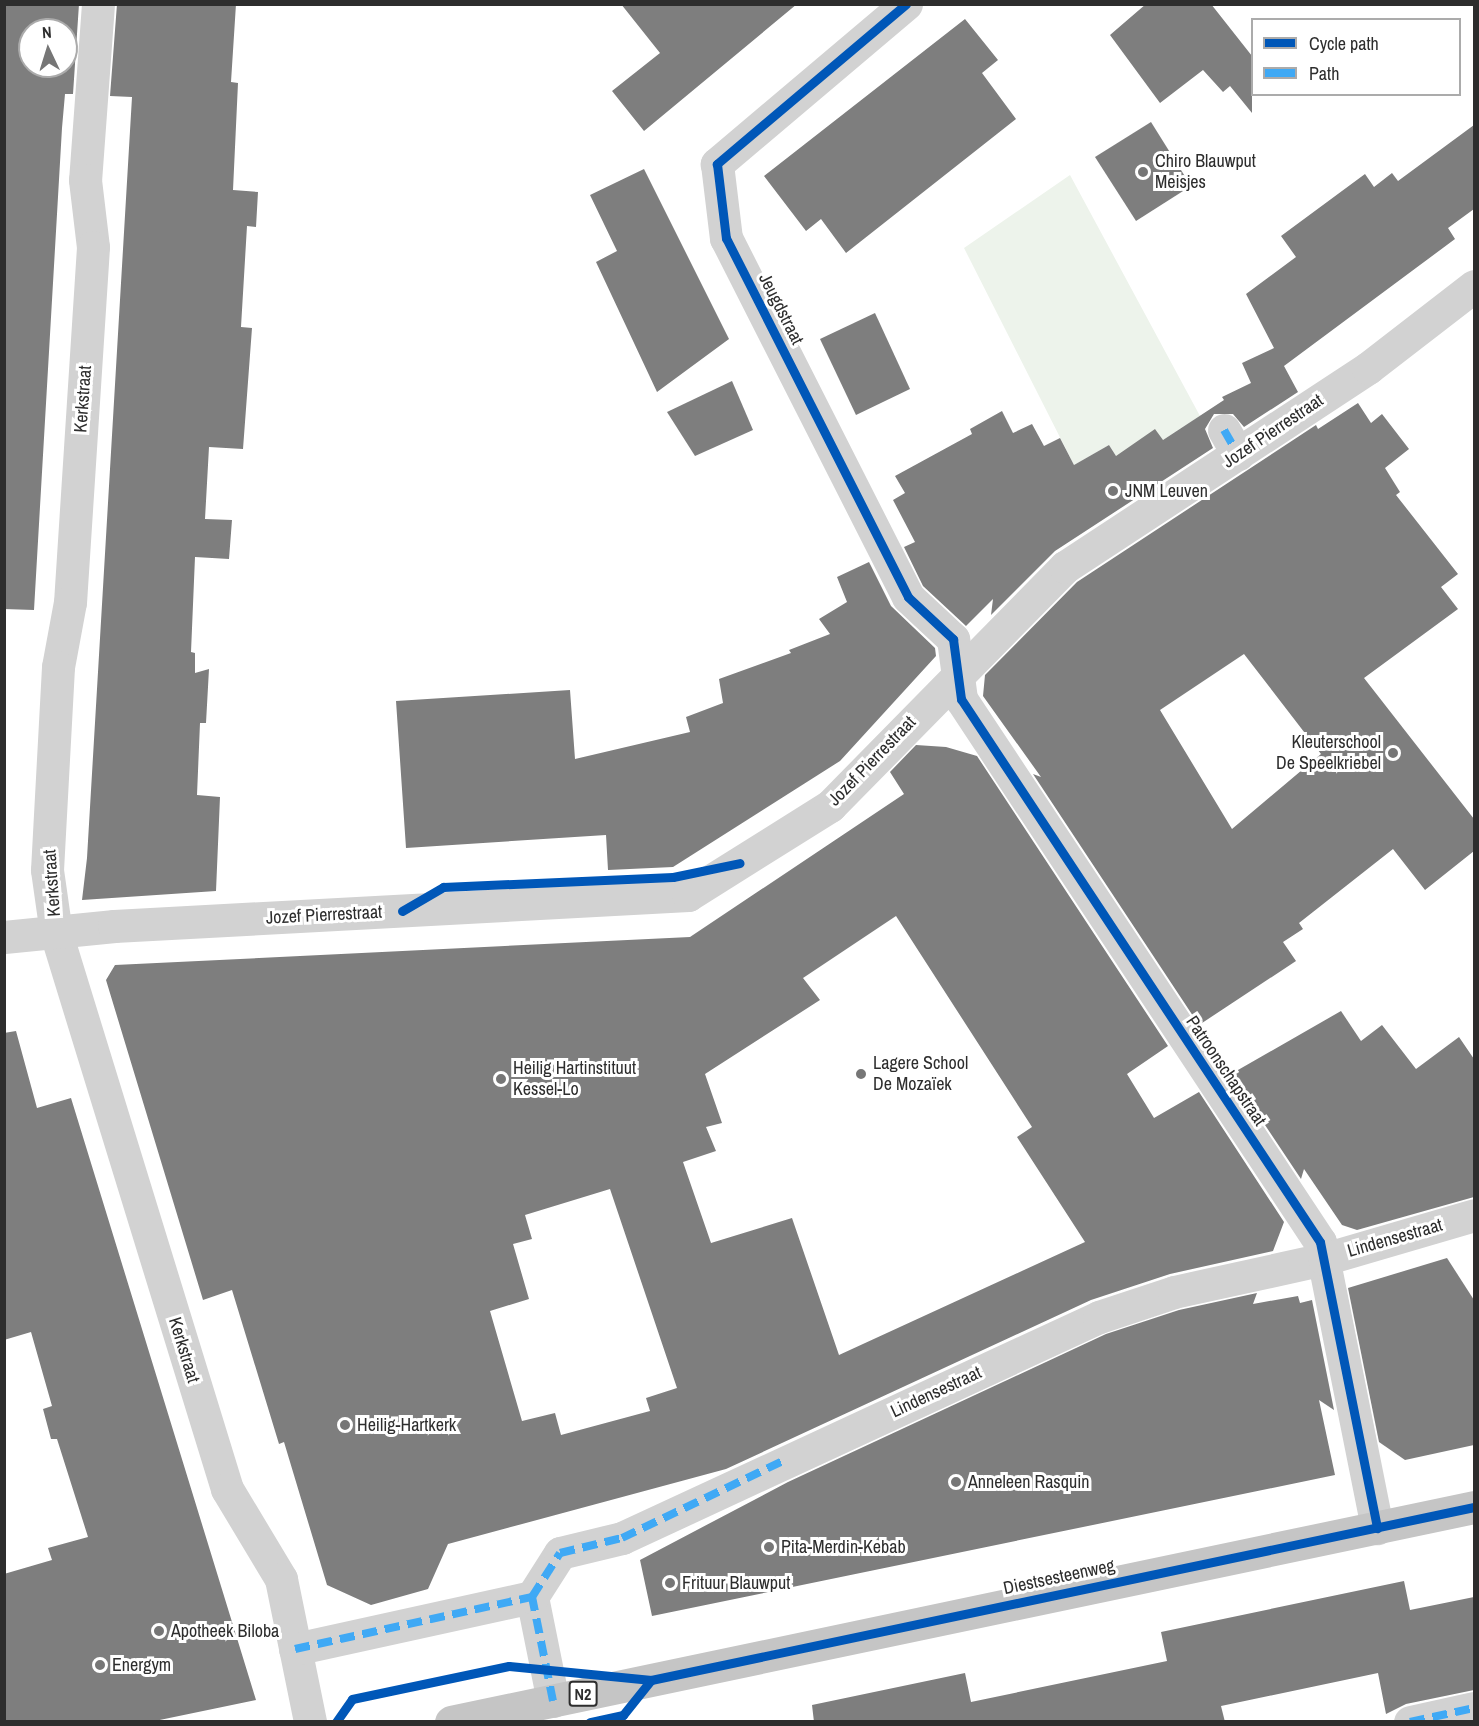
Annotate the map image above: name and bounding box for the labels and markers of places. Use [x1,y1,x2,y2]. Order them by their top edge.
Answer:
place label: Chiro Blauwput Meisjes [1155,151,1256,194]
marker: Chiro Blauwput Meisjes [1136,165,1150,179]
place label: JNM Leuven [1125,480,1208,502]
marker: JNM Leuven [1106,484,1120,498]
place label: Kleuterschool De Speelkriebel [1276,732,1381,774]
marker: Kleuterschool De Speelkriebel [1386,746,1400,760]
place label: Lagere School De Mozaïek [873,1053,968,1096]
place label: Heilig Hartinstituut Kessel-Lo [513,1058,636,1100]
marker: Lagere School De Mozaïek [854,1067,868,1081]
marker: Heilig Hartinstituut Kessel-Lo [494,1072,508,1086]
place label: Heilig-Hartkerk [357,1414,456,1436]
marker: Heilig-Hartkerk [338,1418,352,1432]
place label: Anneleen Rasquin [968,1471,1089,1493]
marker: Anneleen Rasquin [949,1475,963,1489]
place label: Pita-Merdin-Kebab [781,1536,906,1558]
marker: Pita-Merdin-Kebab [762,1540,776,1554]
place label: Frituur Blauwput [682,1572,790,1594]
marker: Frituur Blauwput [663,1576,677,1590]
place label: Apotheek Biloba [171,1620,279,1642]
marker: Apotheek Biloba [152,1624,166,1638]
place label: Energym [112,1654,171,1676]
marker: Energym [93,1658,107,1672]

